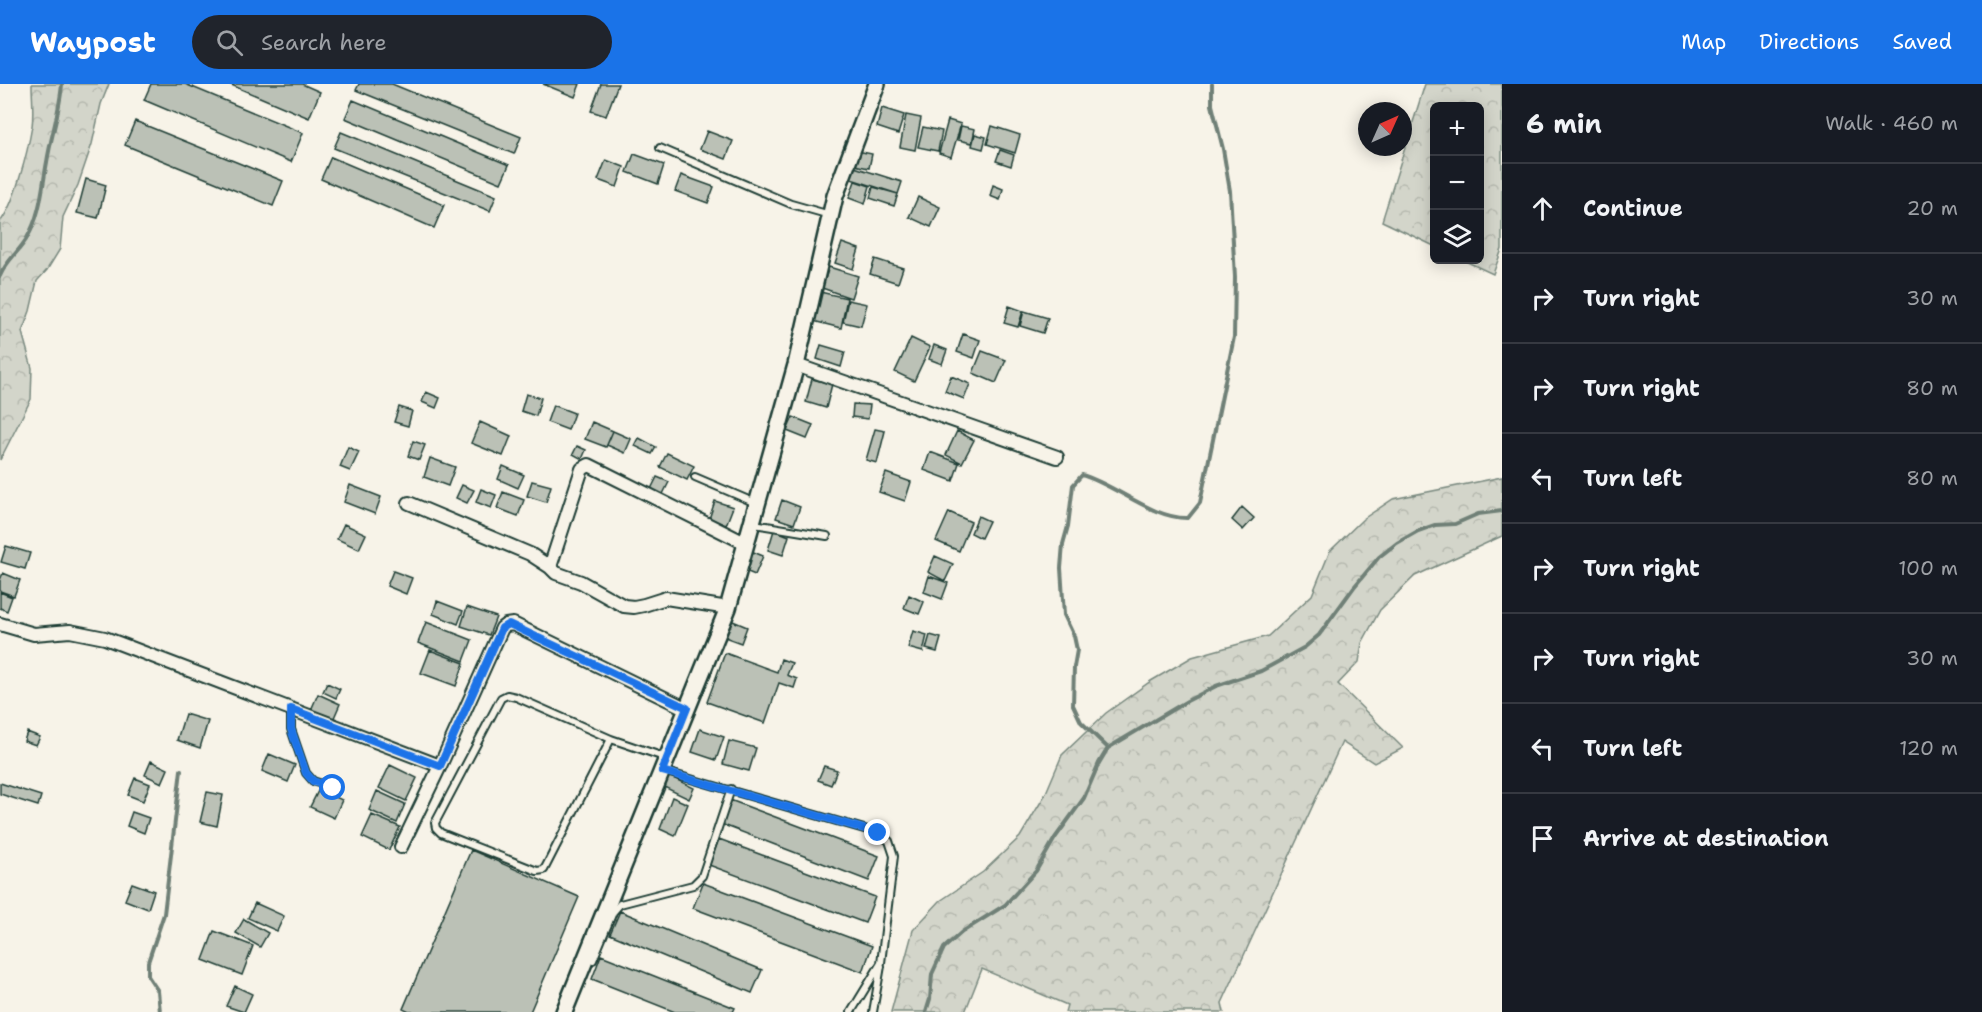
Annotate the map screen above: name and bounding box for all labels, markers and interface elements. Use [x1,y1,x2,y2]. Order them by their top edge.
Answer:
search box [192,15,612,69]
text: Waypost [30,23,156,61]
icon: search [213,26,246,59]
text: Search here [261,28,387,57]
text: Map [1681,28,1726,56]
text: Directions [1759,28,1859,56]
text: Saved [1892,28,1952,56]
north arrow [1358,102,1412,156]
map controls [1430,102,1484,264]
button: + [1430,102,1484,156]
text: 6 min [1526,106,1602,141]
text: Walk · 460 m [1825,110,1958,136]
button: − [1430,156,1484,210]
icon: ahead [1526,192,1559,225]
text: Continue [1583,194,1683,223]
text: 20 m [1907,195,1958,221]
button: layers [1430,210,1484,264]
icon: right [1526,282,1559,315]
text: Turn right [1583,284,1700,313]
text: 30 m [1906,285,1958,311]
icon: right [1526,372,1559,405]
text: Turn right [1583,374,1700,403]
text: 80 m [1906,375,1958,401]
icon: left [1526,462,1559,495]
text: Turn left [1583,464,1682,493]
text: 80 m [1906,465,1958,491]
icon: right [1526,552,1559,585]
text: Turn right [1583,554,1700,583]
text: 100 m [1898,555,1958,581]
icon: right [1526,642,1559,675]
text: Turn right [1583,644,1700,673]
text: 30 m [1906,645,1958,671]
icon: left [1526,732,1559,765]
text: Turn left [1583,734,1682,763]
text: 120 m [1899,735,1958,761]
route start [319,774,345,800]
route end [864,819,890,845]
icon: arrive [1526,822,1559,855]
text: Arrive at destination [1583,824,1829,853]

